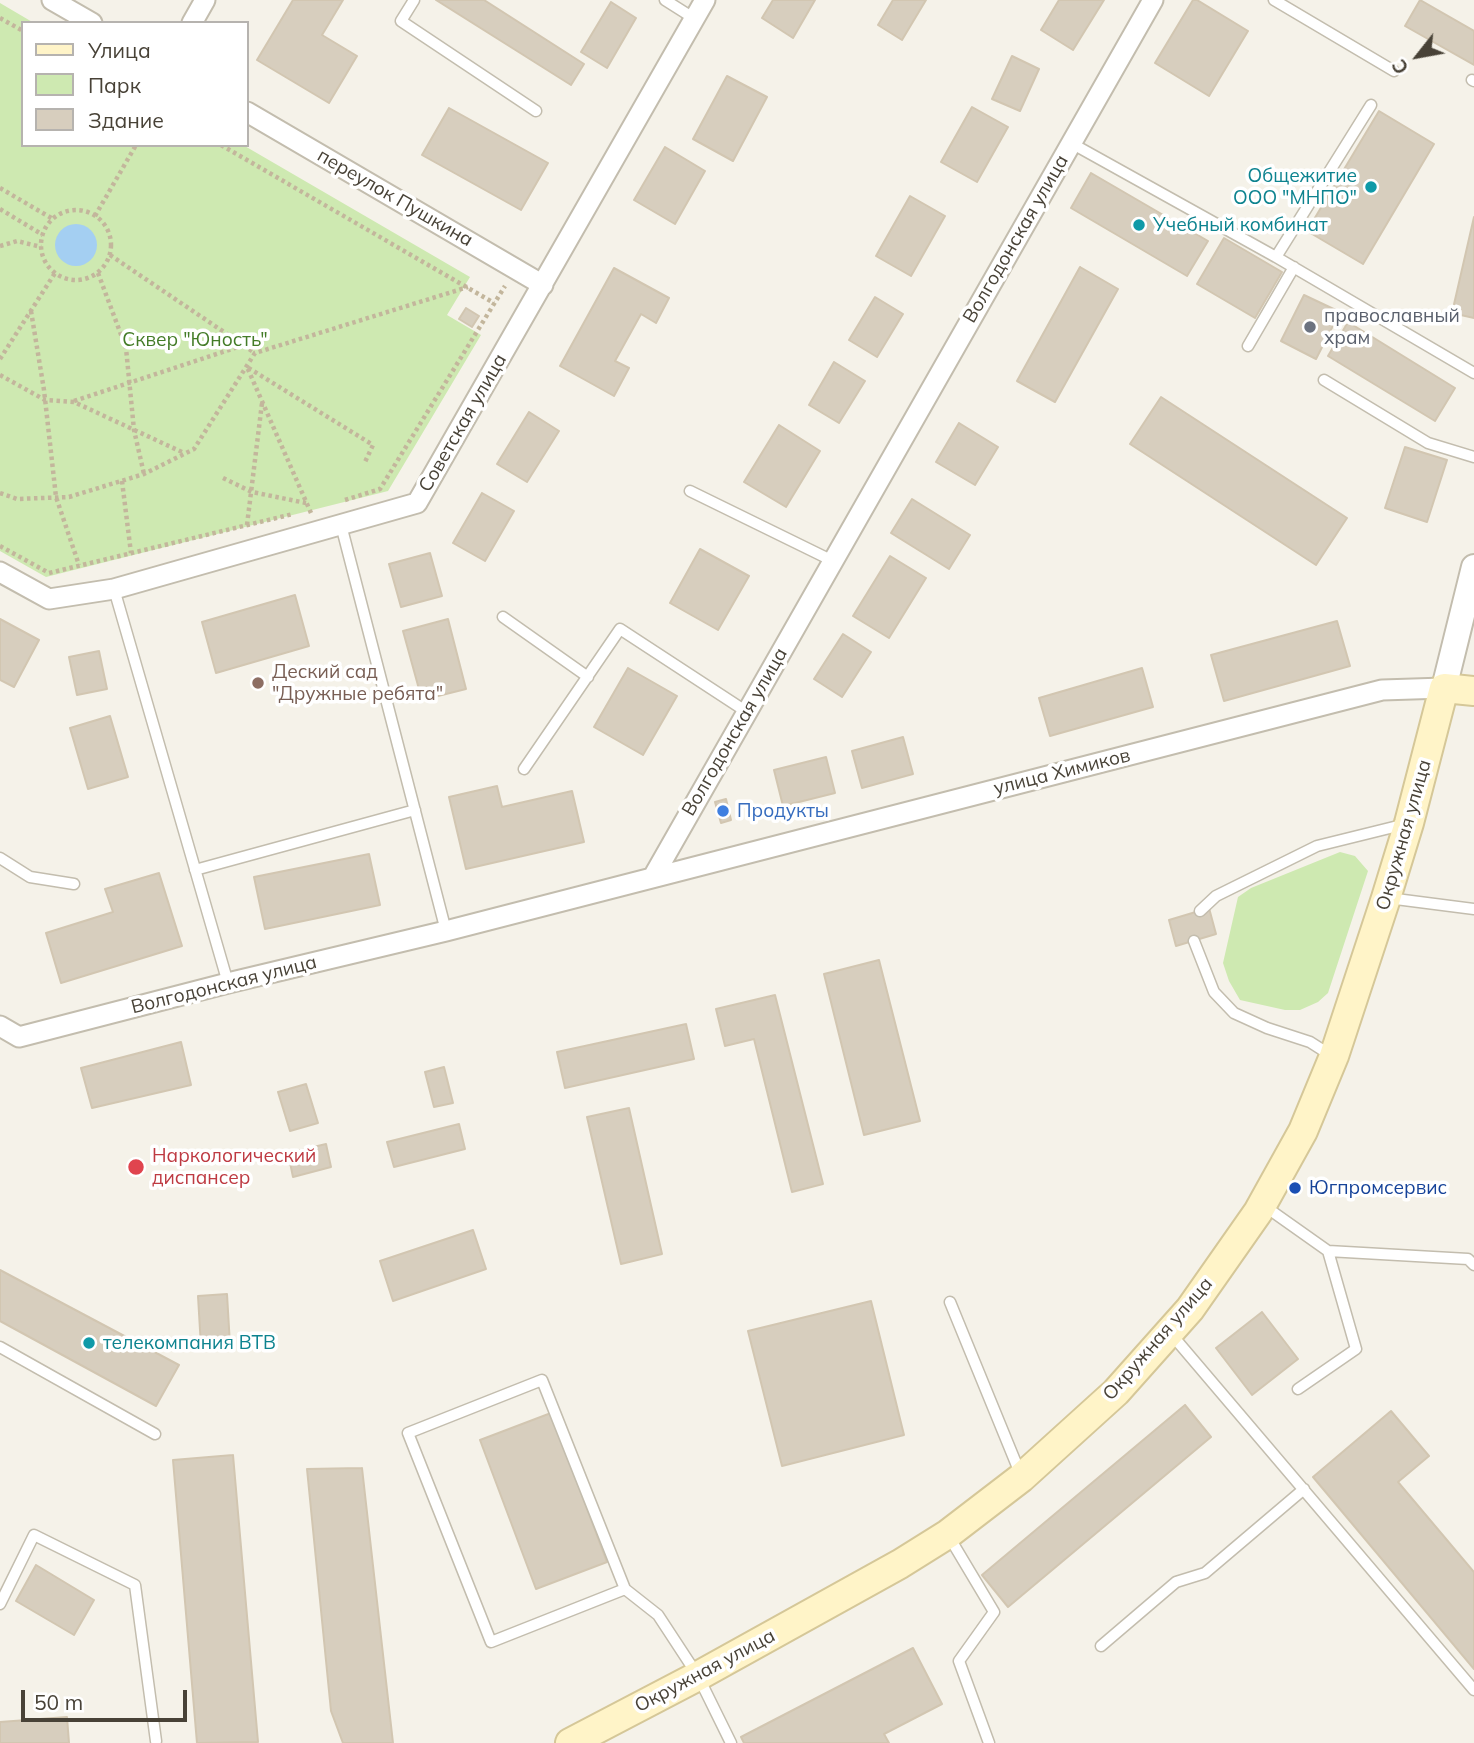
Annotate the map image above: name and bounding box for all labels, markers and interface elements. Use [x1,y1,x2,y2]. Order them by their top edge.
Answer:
legend [21,21,248,147]
north arrow [1383,21,1453,91]
text: Улица [88,37,151,63]
text: С [1386,55,1414,79]
text: Парк [88,72,141,98]
text: Здание [88,107,164,133]
street label: переулок Пушкина [313,144,477,252]
street label: Волгодонская улица [958,151,1074,327]
place label: Общежитие ООО "МНПО" [1233,165,1357,209]
marker: Общежитие ООО "МНПО" [1363,179,1379,195]
place label: Учебный комбинат [1153,214,1328,236]
marker: Учебный комбинат [1131,217,1147,233]
place label: православный храм [1324,305,1460,349]
marker: православный храм [1302,319,1318,335]
park label: Сквер "Юность" [122,329,268,351]
street label: Советская улица [414,350,512,496]
street label: Волгодонская улица [677,644,793,820]
place label: Деский сад "Дружные ребята" [272,661,443,705]
marker: Деский сад "Дружные ребята" [250,675,266,691]
street label: улица Химиков [991,744,1133,800]
street label: Окружная улица [1372,757,1436,913]
place label: Продукты [737,800,829,822]
marker: Продукты [715,803,731,819]
street label: Волгодонская улица [129,951,319,1019]
place label: Наркологический диспансер [152,1145,316,1189]
marker: Наркологический диспансер [126,1157,146,1177]
place label: Югпромсервис [1309,1177,1447,1199]
marker: Югпромсервис [1287,1180,1303,1196]
street label: Окружная улица [1098,1273,1218,1405]
place label: телекомпания ВТВ [103,1332,276,1354]
marker: телекомпания ВТВ [81,1335,97,1351]
street label: Окружная улица [631,1624,779,1718]
scale bar [24,1676,191,1720]
text: 50 m [34,1689,83,1715]

